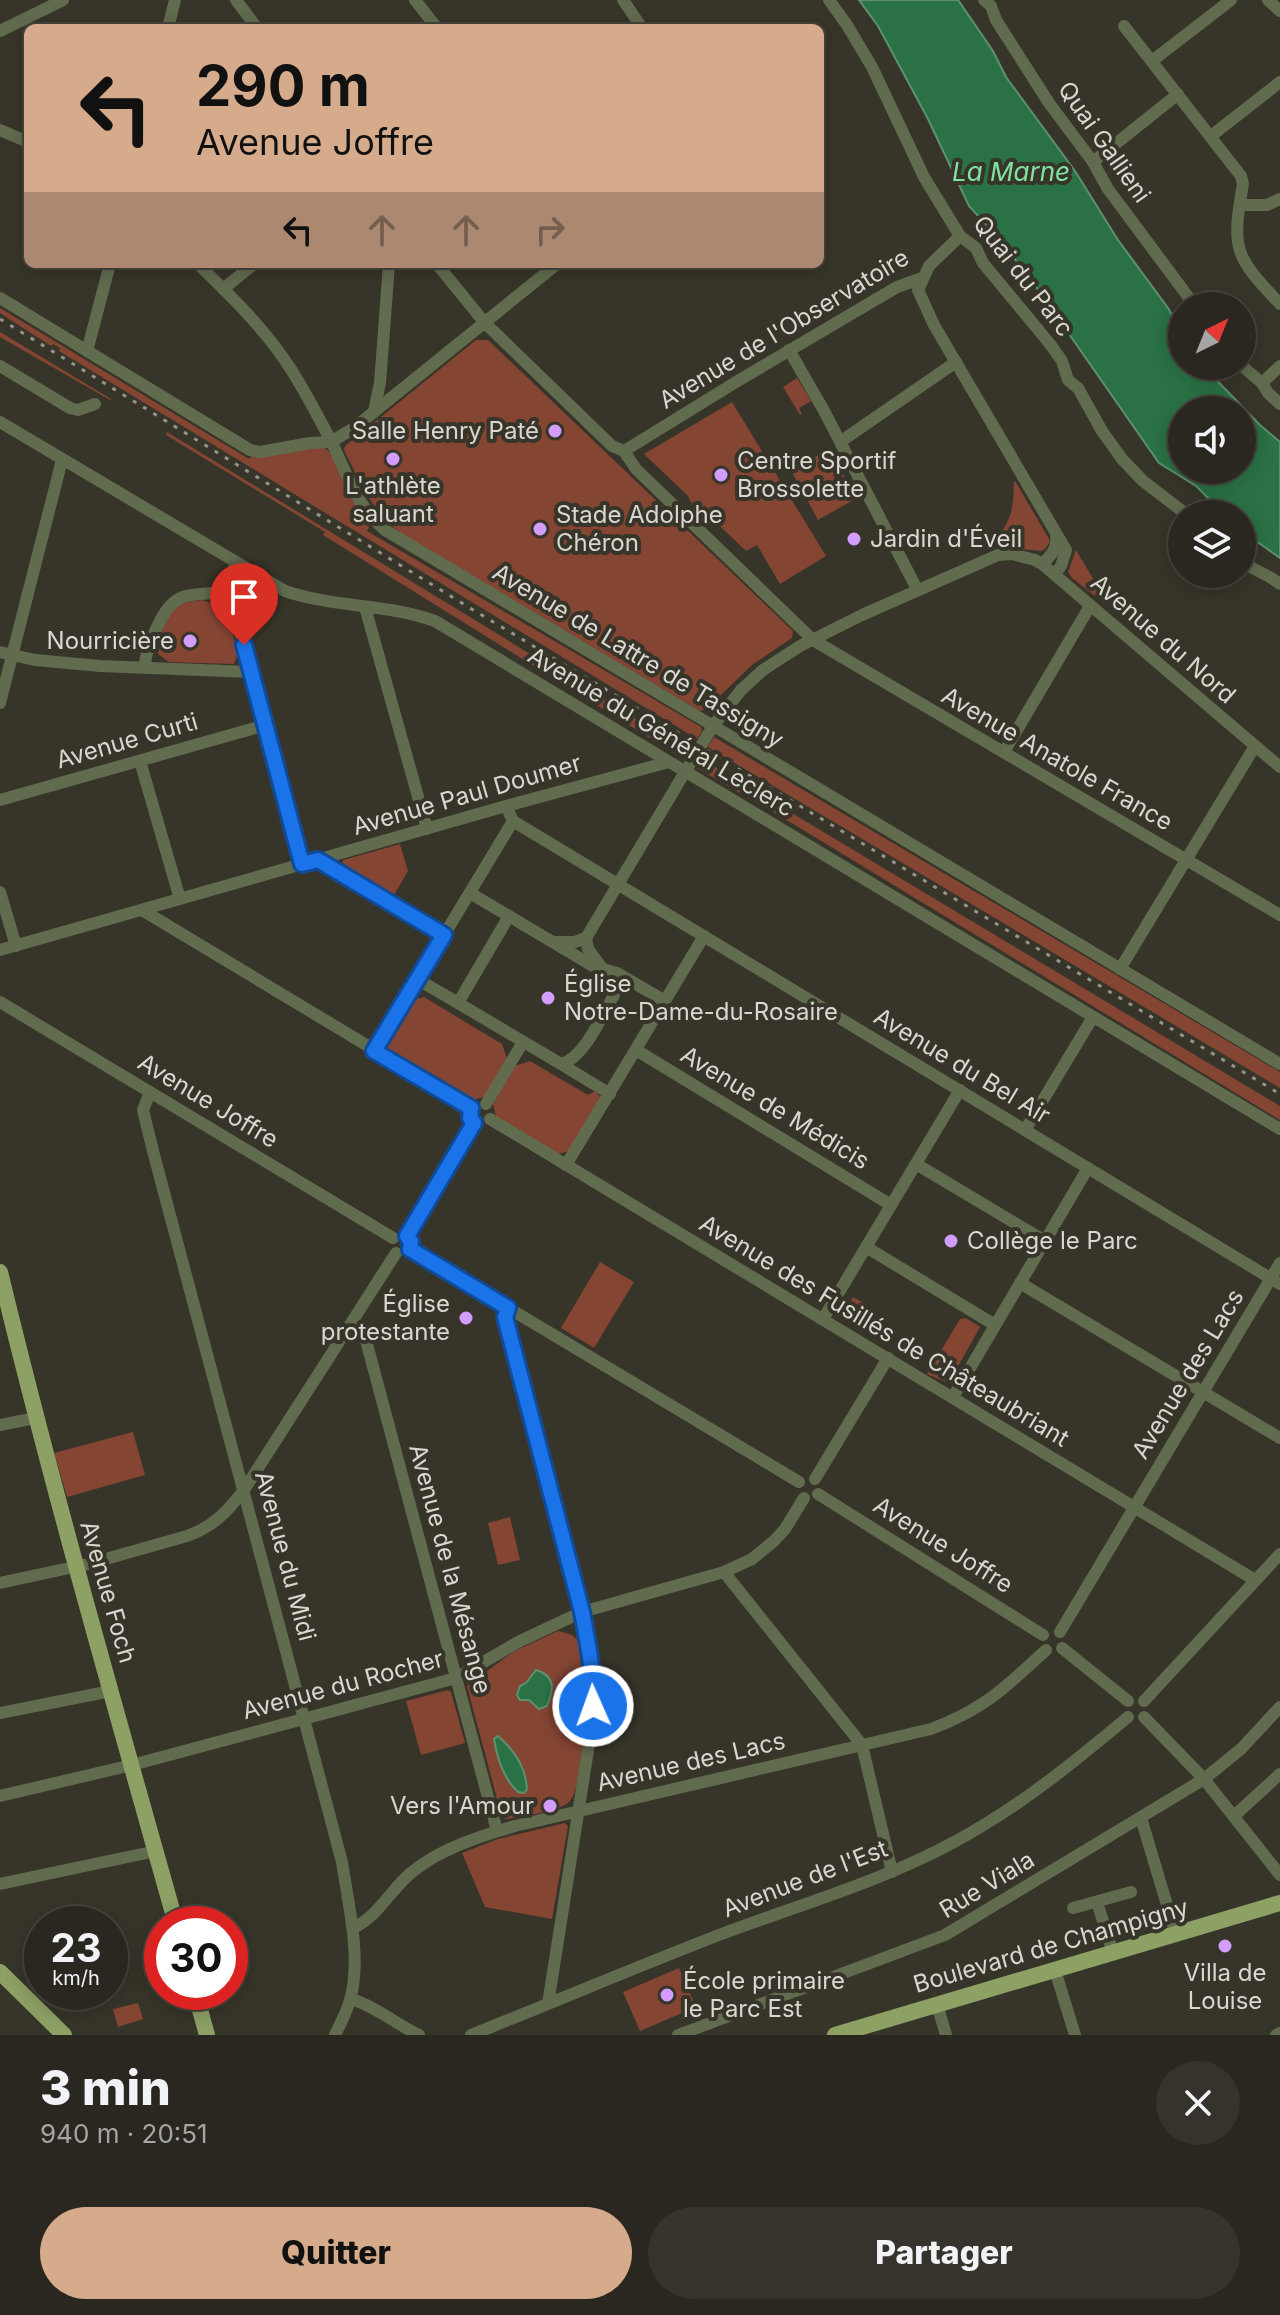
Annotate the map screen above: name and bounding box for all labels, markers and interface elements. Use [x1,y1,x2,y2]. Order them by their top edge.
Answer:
text: 290 m [196,52,370,120]
icon: left [64,56,168,160]
street label: Quai Gallieni [1052,75,1157,208]
text: Avenue Joffre [196,120,434,164]
water label: La Marne [952,156,1070,187]
icon: left [276,208,320,252]
icon: ahead [360,208,404,252]
icon: ahead [444,208,488,252]
icon: right [528,208,572,252]
street label: Quai du Parc [967,209,1080,342]
street label: Avenue de l'Observatoire [654,243,914,415]
north arrow [1168,292,1256,380]
map controls [1168,292,1256,588]
button: sound [1168,396,1256,484]
place label: Salle Henry Paté [352,416,539,445]
marker: Salle Henry Paté [546,422,564,440]
place label: Centre Sportif Brossolette [737,446,896,503]
marker: L'athlète saluant [384,450,402,468]
marker: Centre Sportif Brossolette [712,466,730,484]
place label: L'athlète saluant [345,471,441,528]
place label: Stade Adolphe Chéron [556,500,723,557]
button: layers [1168,500,1256,588]
marker: Stade Adolphe Chéron [531,520,549,538]
place label: Jardin d'Éveil [870,523,1022,553]
marker: Jardin d'Éveil [845,530,863,548]
street label: Avenue de Lattre de Tassigny [488,557,789,754]
pin [210,563,278,645]
street label: Avenue du Nord [1085,568,1242,709]
icon: arrive [222,575,266,619]
place label: Nourricière [47,626,174,655]
marker: Nourricière [181,632,199,650]
street label: Avenue du Général Leclerc [523,641,800,823]
street label: Avenue Anatole France [937,681,1178,837]
street label: Avenue Curti [53,706,201,775]
street label: Avenue Paul Doumer [349,748,585,841]
place label: Église Notre-Dame-du-Rosaire [564,968,838,1026]
marker: Église Notre-Dame-du-Rosaire [539,989,557,1007]
street label: Avenue du Bel Air [869,1002,1056,1130]
street label: Avenue de Médicis [676,1040,875,1175]
street label: Avenue Joffre [133,1047,284,1154]
street label: Avenue des Fusillés de Châteaubriant [694,1208,1074,1453]
place label: Collège le Parc [967,1226,1138,1255]
marker: Collège le Parc [942,1232,960,1250]
street label: Avenue des Lacs [1126,1284,1250,1464]
place label: Église protestante [321,1288,450,1346]
marker: Église protestante [457,1309,475,1327]
street label: Avenue de la Mésange [403,1441,498,1697]
street label: Avenue du Midi [249,1468,322,1644]
street label: Avenue Joffre [868,1490,1018,1599]
street label: Avenue Foch [74,1517,143,1666]
street label: Avenue du Rocher [239,1644,447,1725]
position arrow [551,1664,635,1748]
street label: Avenue des Lacs [594,1726,788,1797]
place label: Vers l'Amour [390,1791,534,1820]
marker: Vers l'Amour [541,1797,559,1815]
street label: Avenue de l'Est [718,1834,892,1923]
street label: Rue Viala [934,1845,1039,1924]
street label: Boulevard de Champigny [910,1892,1192,1999]
speed limit sign: 30 [144,1906,248,2010]
text: 23 [50,1923,102,1972]
marker: Villa de Louise [1216,1937,1234,1955]
place label: Villa de Louise [1184,1958,1266,2015]
place label: École primaire le Parc Est [683,1965,845,2023]
text: km/h [52,1966,100,1990]
marker: École primaire le Parc Est [658,1986,676,2004]
text: 3 min [40,2058,171,2117]
button: close [1156,2061,1240,2145]
text: 940 m · 20:51 [40,2118,208,2149]
button: Quitter [40,2207,632,2299]
button: Partager [648,2207,1240,2299]

